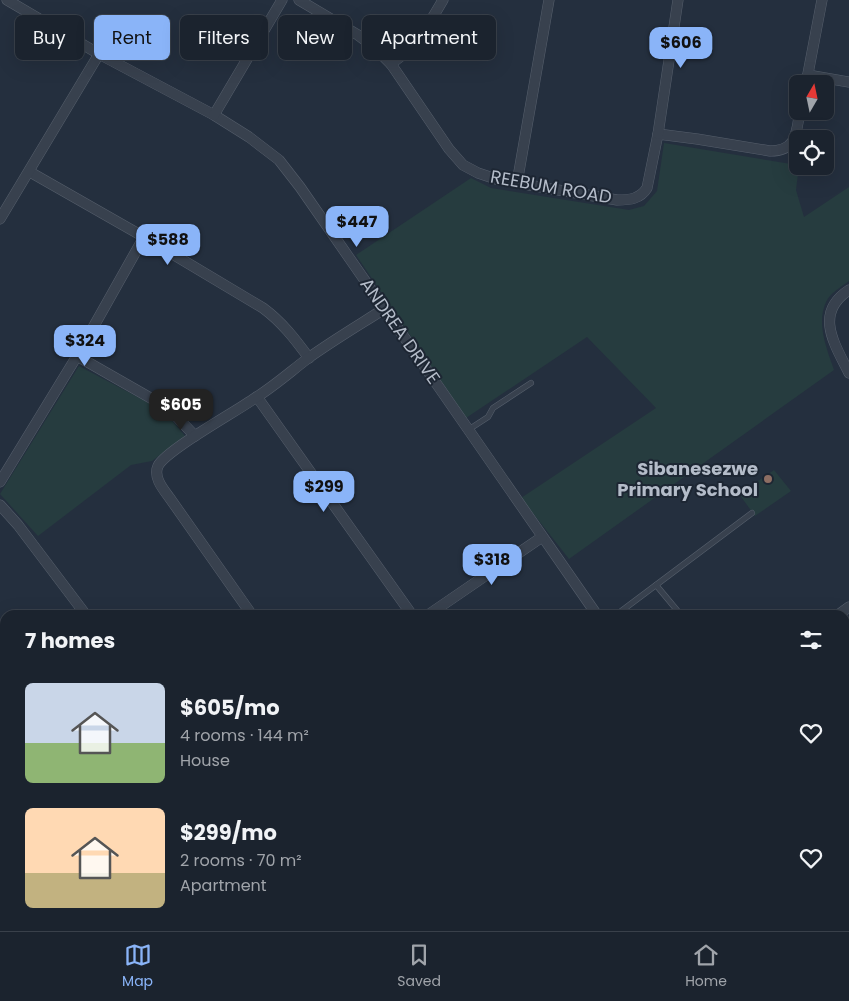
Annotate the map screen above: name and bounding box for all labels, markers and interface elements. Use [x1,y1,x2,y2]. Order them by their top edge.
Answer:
chip: Buy [15,15,84,60]
chip: Rent [94,15,170,60]
chip: Filters [180,15,268,60]
chip: New [278,15,352,60]
chip: Apartment [362,15,496,60]
pin: $606 [651,27,711,69]
text: $606 [660,31,702,54]
north arrow [789,75,834,120]
map controls [789,75,834,175]
button: locate [789,130,834,175]
street label: REEBUM ROAD [488,164,614,209]
pin: $447 [327,206,387,248]
text: $447 [337,210,377,233]
pin: $588 [138,224,198,266]
text: $588 [147,228,189,251]
street label: ANDREA DRIVE [355,273,446,389]
pin: $324 [55,324,115,367]
text: $324 [65,329,105,352]
pin: $605 [151,388,211,431]
text: $605 [160,393,202,416]
place label: Sibanesezwe Primary School [617,456,758,502]
pin: $299 [294,470,354,513]
marker: Sibanesezwe Primary School [762,473,774,485]
text: $299 [304,475,344,498]
pin: $318 [462,544,522,586]
text: $318 [474,548,510,571]
text: 7 homes [25,626,115,655]
icon: filters [797,626,825,654]
text: $605/mo [180,693,280,722]
icon: home [65,703,125,763]
icon: heart [797,719,825,747]
text: 4 rooms · 144 m² [180,724,309,747]
text: House [180,749,230,772]
text: $299/mo [180,818,277,847]
icon: home [65,828,125,888]
icon: heart [797,844,825,872]
text: 2 rooms · 70 m² [180,849,302,872]
text: Apartment [180,874,267,897]
tab: Map [122,941,153,992]
tab: Saved [397,941,441,992]
tab: Home [685,941,727,992]

